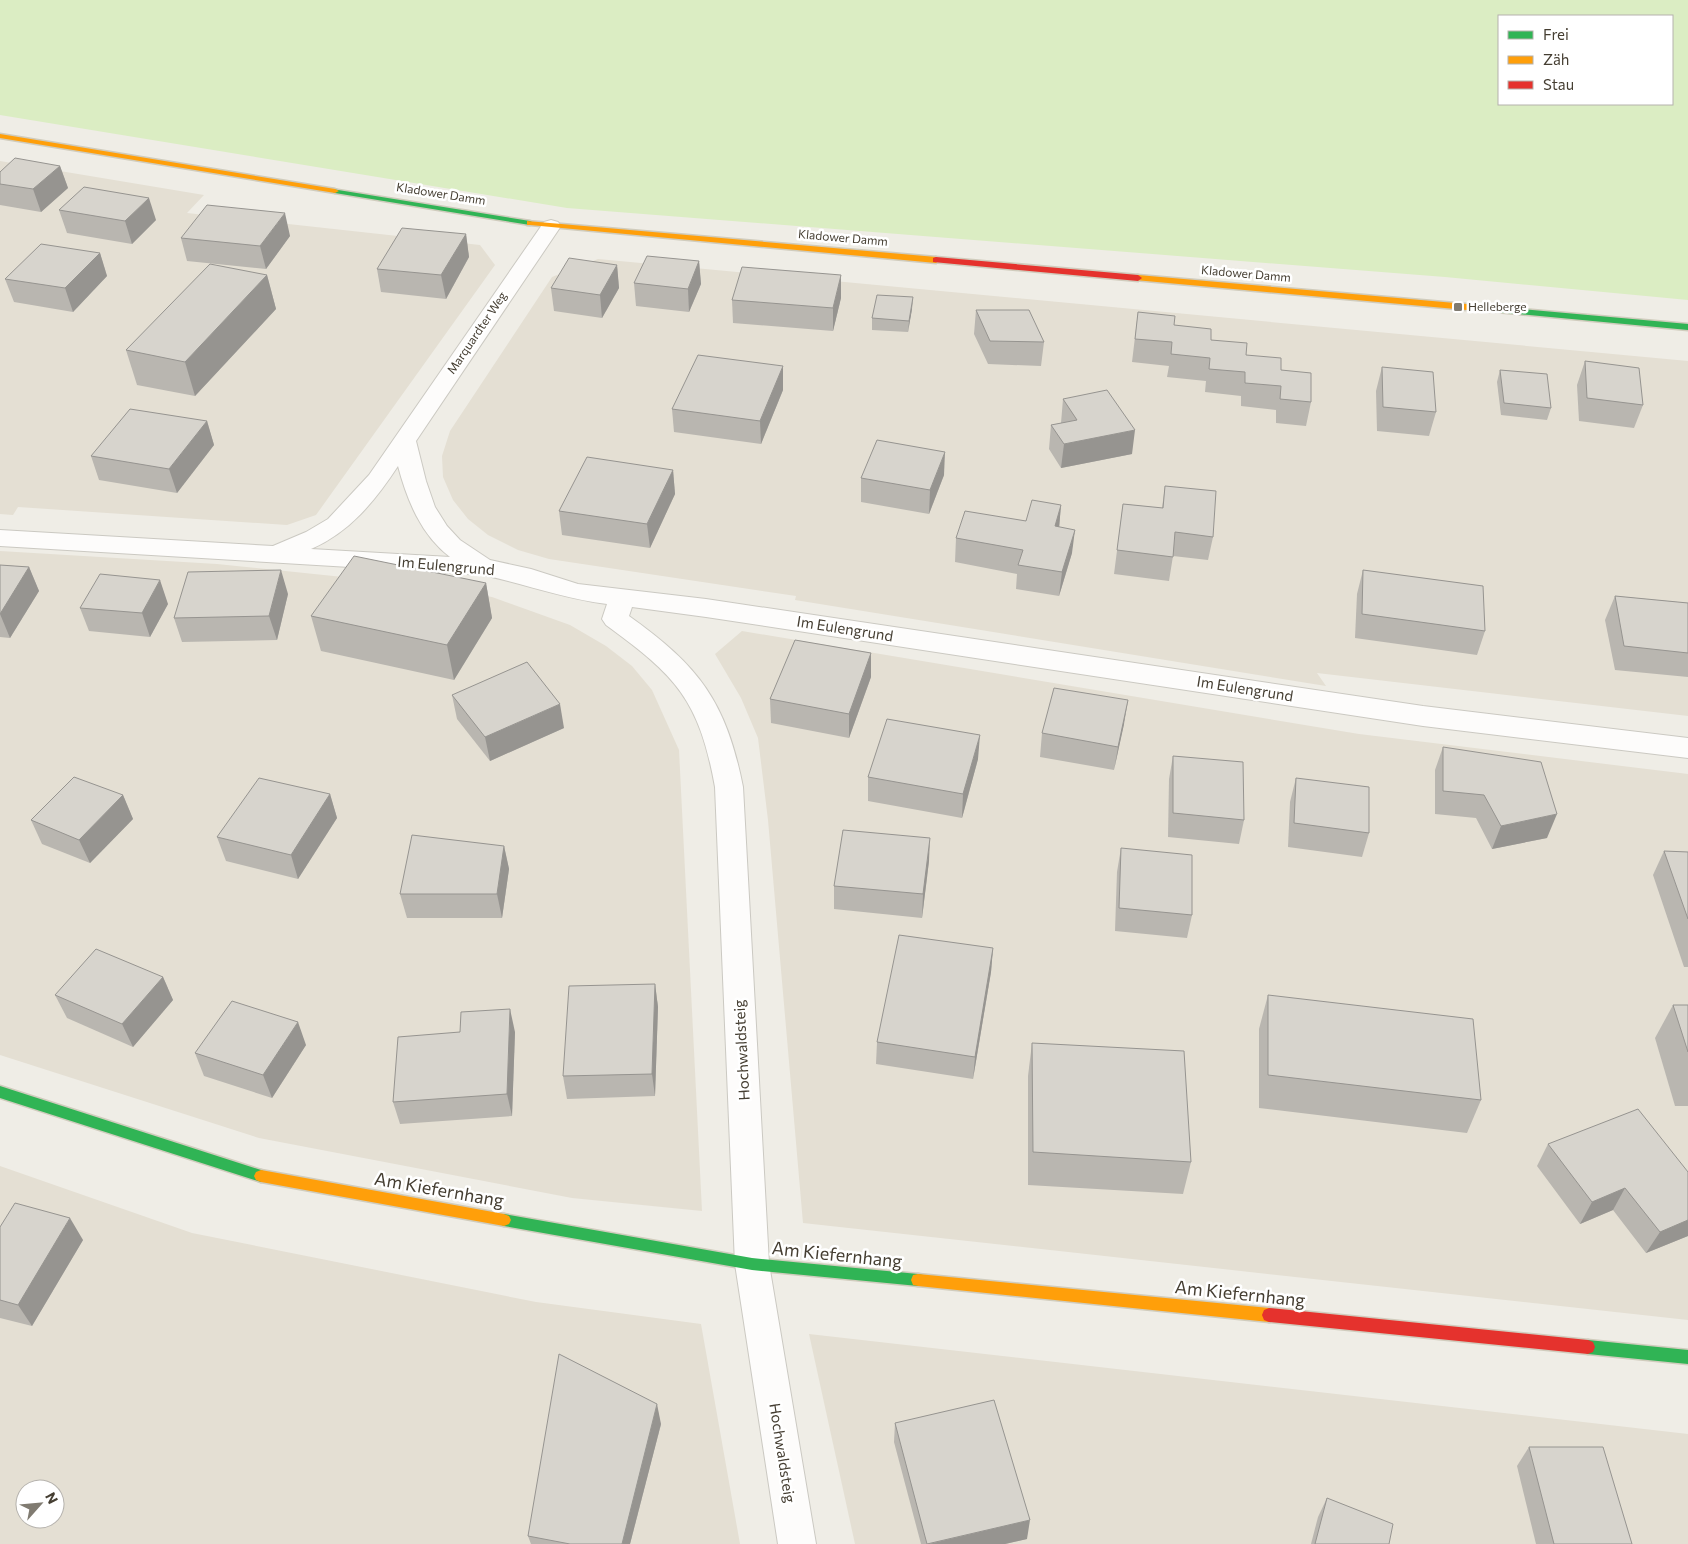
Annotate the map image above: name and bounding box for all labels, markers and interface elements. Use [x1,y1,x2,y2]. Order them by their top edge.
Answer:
legend [1498,15,1673,105]
text: Frei [1543,25,1569,43]
text: Zäh [1543,50,1569,68]
text: Stau [1543,75,1574,93]
street label: Kladower Damm [396,179,487,207]
street label: Kladower Damm [798,226,889,248]
street label: Kladower Damm [1201,262,1292,284]
street label: Marquardter Weg [443,288,509,376]
place label: Helleberge [1468,299,1527,313]
marker: Helleberge [1452,301,1464,313]
street label: Im Eulengrund [397,552,495,578]
street label: Im Eulengrund [796,611,895,645]
street label: Im Eulengrund [1196,671,1295,705]
street label: Hochwaldsteig [729,999,753,1101]
street label: Am Kiefernhang [373,1167,506,1211]
street label: Am Kiefernhang [771,1236,904,1272]
street label: Am Kiefernhang [1174,1275,1307,1311]
street label: Hochwaldsteig [766,1402,800,1504]
north arrow [15,1479,65,1529]
text: N [42,1489,62,1506]

